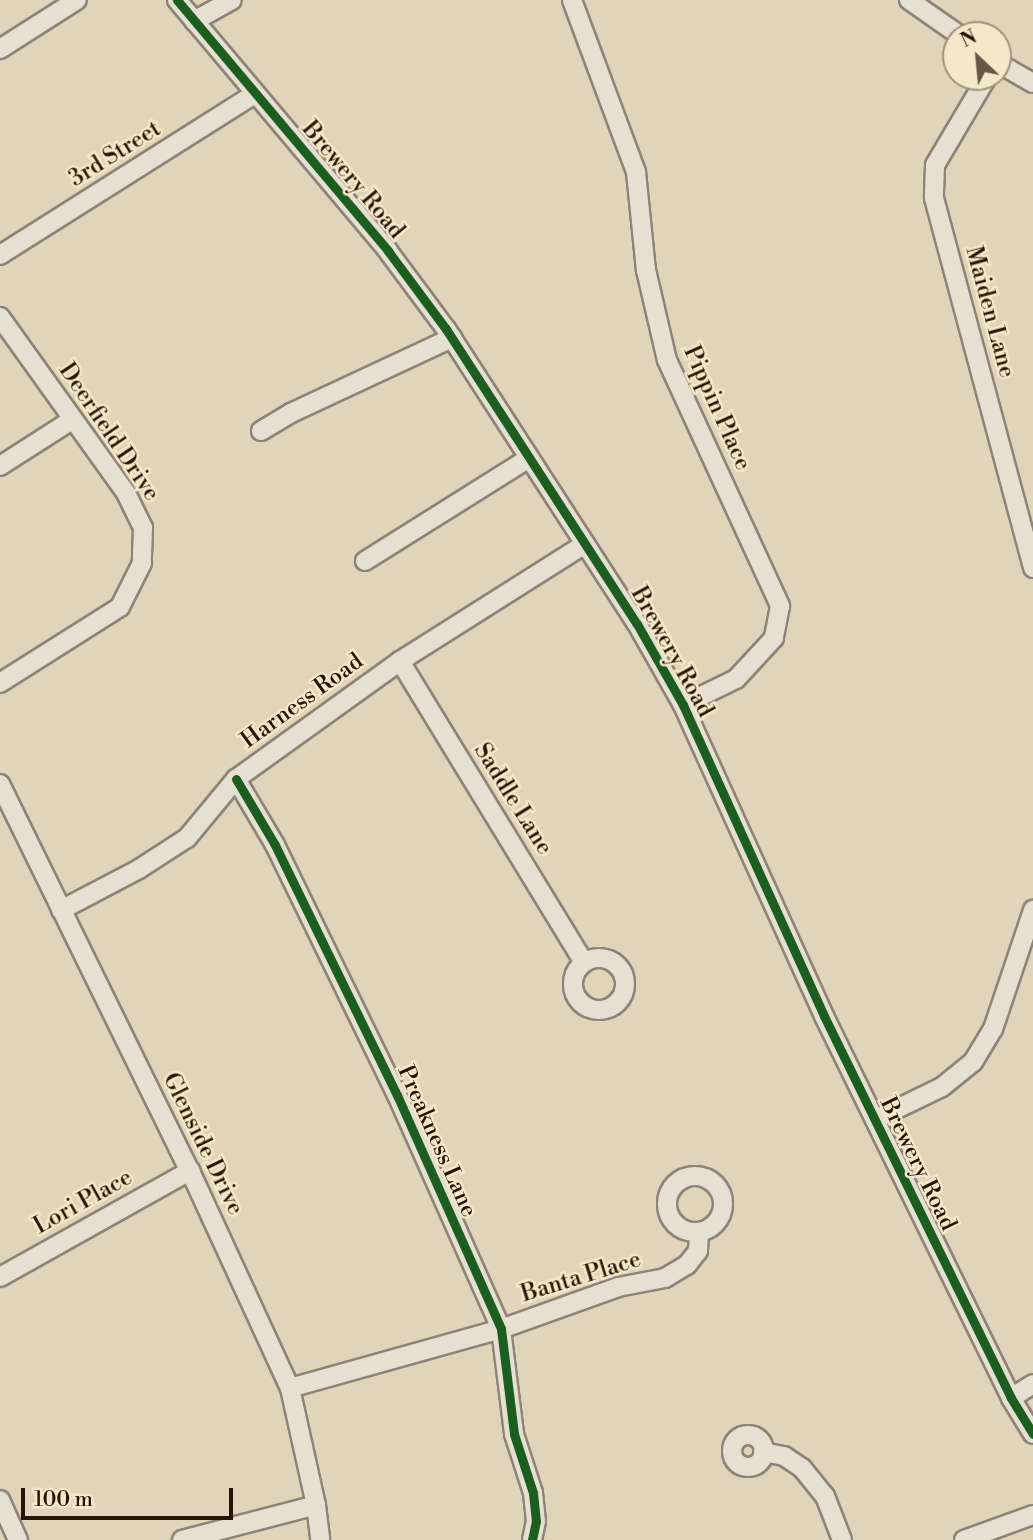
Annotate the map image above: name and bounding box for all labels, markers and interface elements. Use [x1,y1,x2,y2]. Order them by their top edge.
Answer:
north arrow [942,21,1012,91]
text: N [957,25,981,53]
street label: 3rd Street [64,115,166,193]
street label: Brewery Road [296,116,410,244]
street label: Maiden Lane [959,243,1021,381]
street label: Pippin Place [677,341,757,475]
street label: Deerfield Drive [53,358,165,506]
street label: Brewery Road [625,582,719,722]
street label: Harness Road [236,648,368,754]
street label: Saddle Lane [468,738,558,860]
street label: Preakness Lane [391,1061,483,1221]
street label: Glenside Drive [157,1068,249,1220]
street label: Brewery Road [874,1093,962,1235]
street label: Lori Place [29,1164,137,1240]
street label: Banta Place [518,1246,644,1308]
scale bar [24,1474,236,1518]
text: 100 m [34,1487,93,1513]

